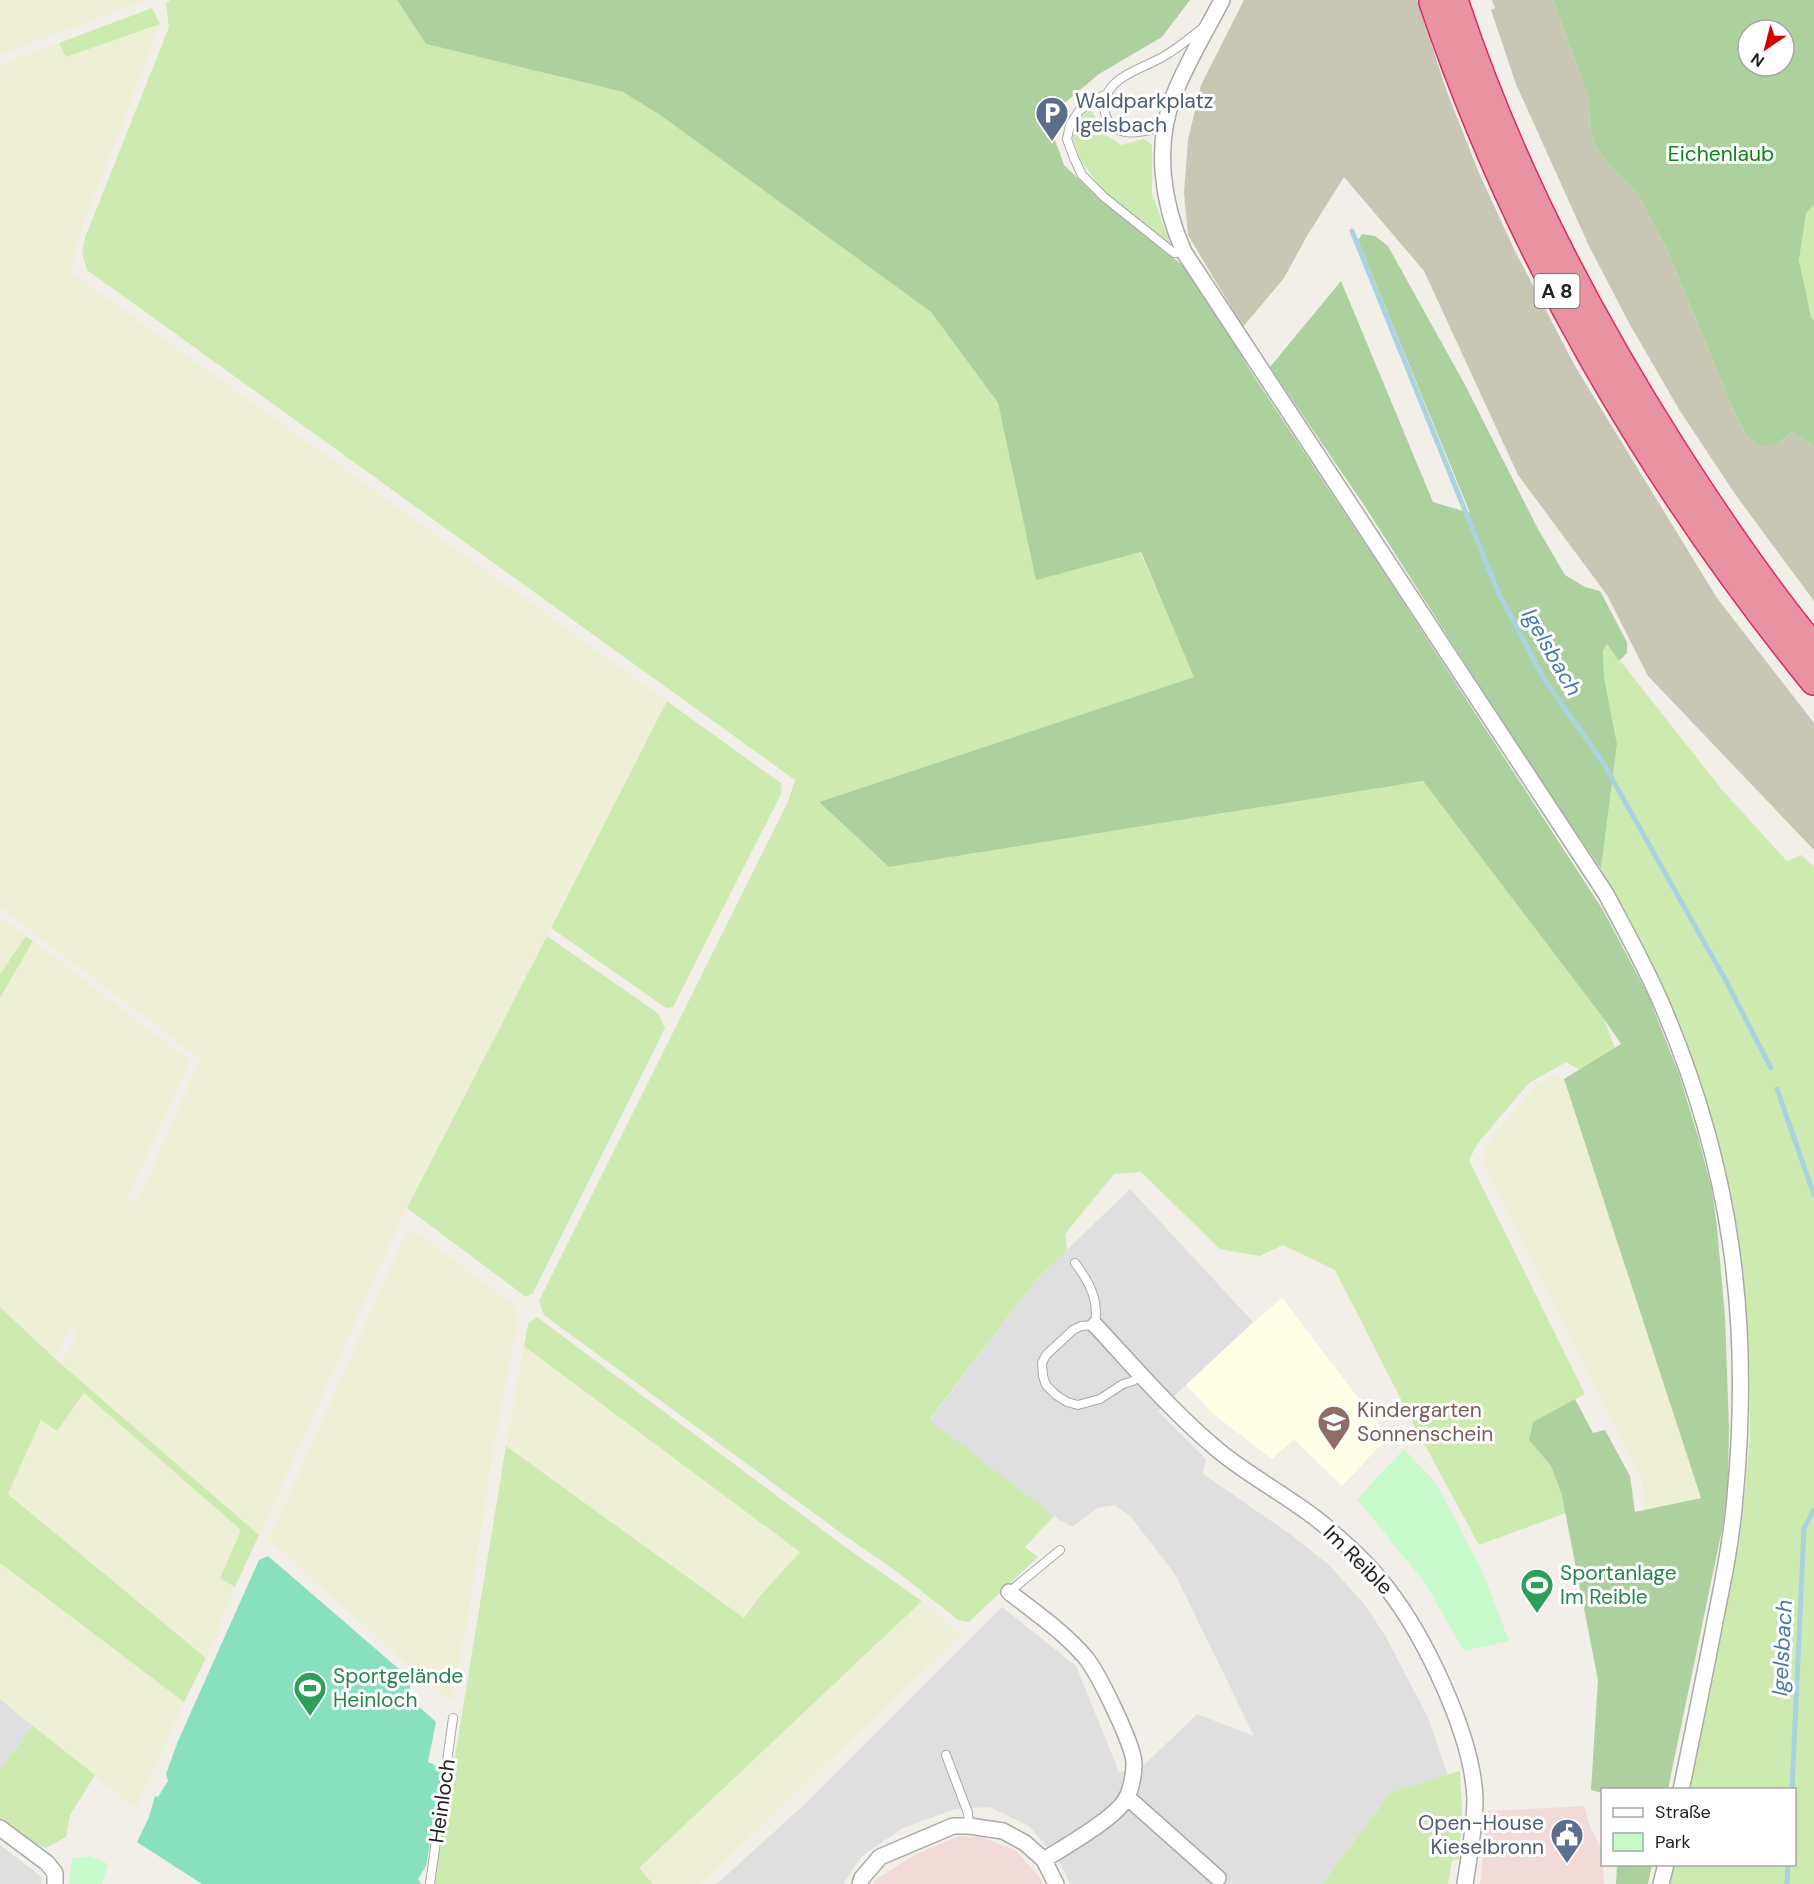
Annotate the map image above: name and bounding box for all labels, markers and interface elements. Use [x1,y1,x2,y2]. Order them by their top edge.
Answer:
north arrow [1736,18,1796,78]
text: N [1747,48,1768,72]
place label: Waldparkplatz Igelsbach [1075,87,1213,139]
parking icon: Waldparkplatz Igelsbach [1034,95,1070,142]
park label: Eichenlaub [1668,140,1774,168]
road number: A 8 [1534,274,1580,308]
water label: Igelsbach [1515,603,1589,701]
place label: Kindergarten Sonnenschein [1357,1396,1493,1448]
school or university icon: Kindergarten Sonnenschein [1316,1404,1352,1451]
street label: Im Reible [1317,1519,1399,1601]
place label: Sportanlage Im Reible [1560,1559,1677,1611]
sports icon: Sportanlage Im Reible [1519,1567,1555,1614]
water label: Igelsbach [1765,1599,1799,1697]
place label: Sportgelände Heinloch [333,1662,463,1714]
sports icon: Sportgelände Heinloch [292,1670,328,1717]
street label: Heinloch [422,1757,462,1845]
legend [1601,1788,1796,1866]
text: Straße [1655,1800,1711,1824]
place label: Open-House Kieselbronn [1418,1809,1544,1861]
public building icon: Open-House Kieselbronn [1549,1817,1585,1864]
text: Park [1655,1830,1691,1854]

